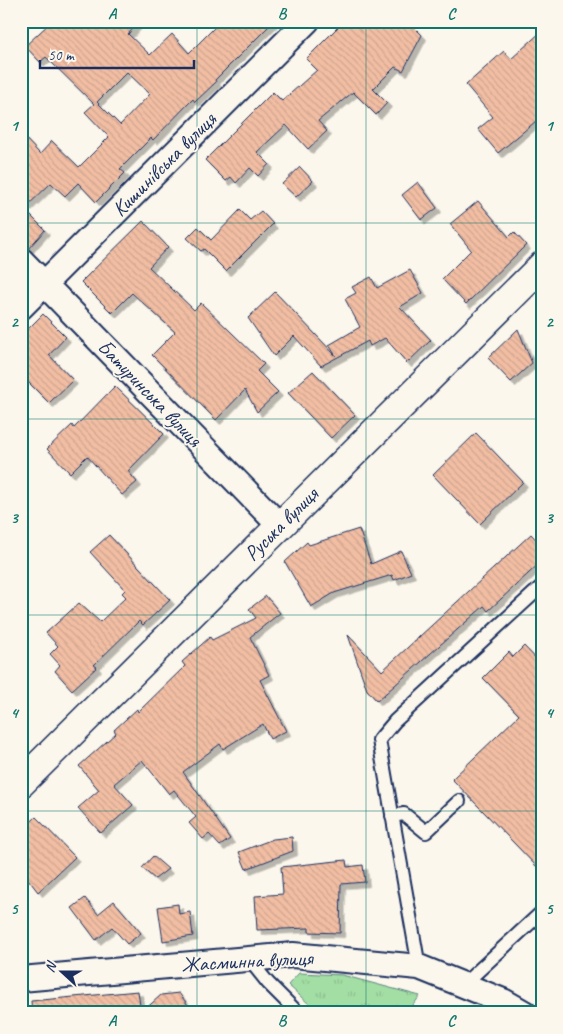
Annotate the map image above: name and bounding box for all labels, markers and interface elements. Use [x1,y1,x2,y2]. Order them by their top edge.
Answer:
text: A [108,4,118,24]
text: B [278,4,288,24]
text: C [447,4,457,24]
scale bar [40,38,194,70]
text: 50 m [48,46,75,65]
street label: Кишинівська вулиця [106,105,223,222]
text: 1 [10,116,19,136]
text: 1 [545,116,554,136]
text: 2 [10,312,19,332]
text: 2 [545,312,554,332]
street label: Батуринська вулиця [92,334,209,453]
street label: Руська вулиця [239,481,324,566]
text: 3 [10,508,19,528]
text: 3 [545,508,554,528]
text: 4 [10,703,19,723]
text: 4 [545,703,554,723]
text: 5 [11,899,20,919]
text: 5 [546,899,555,919]
street label: Жасминна вулиця [181,944,315,977]
north arrow [38,946,88,996]
text: N [41,958,61,975]
text: A [108,1011,118,1031]
text: B [278,1011,288,1031]
text: C [447,1011,457,1031]

